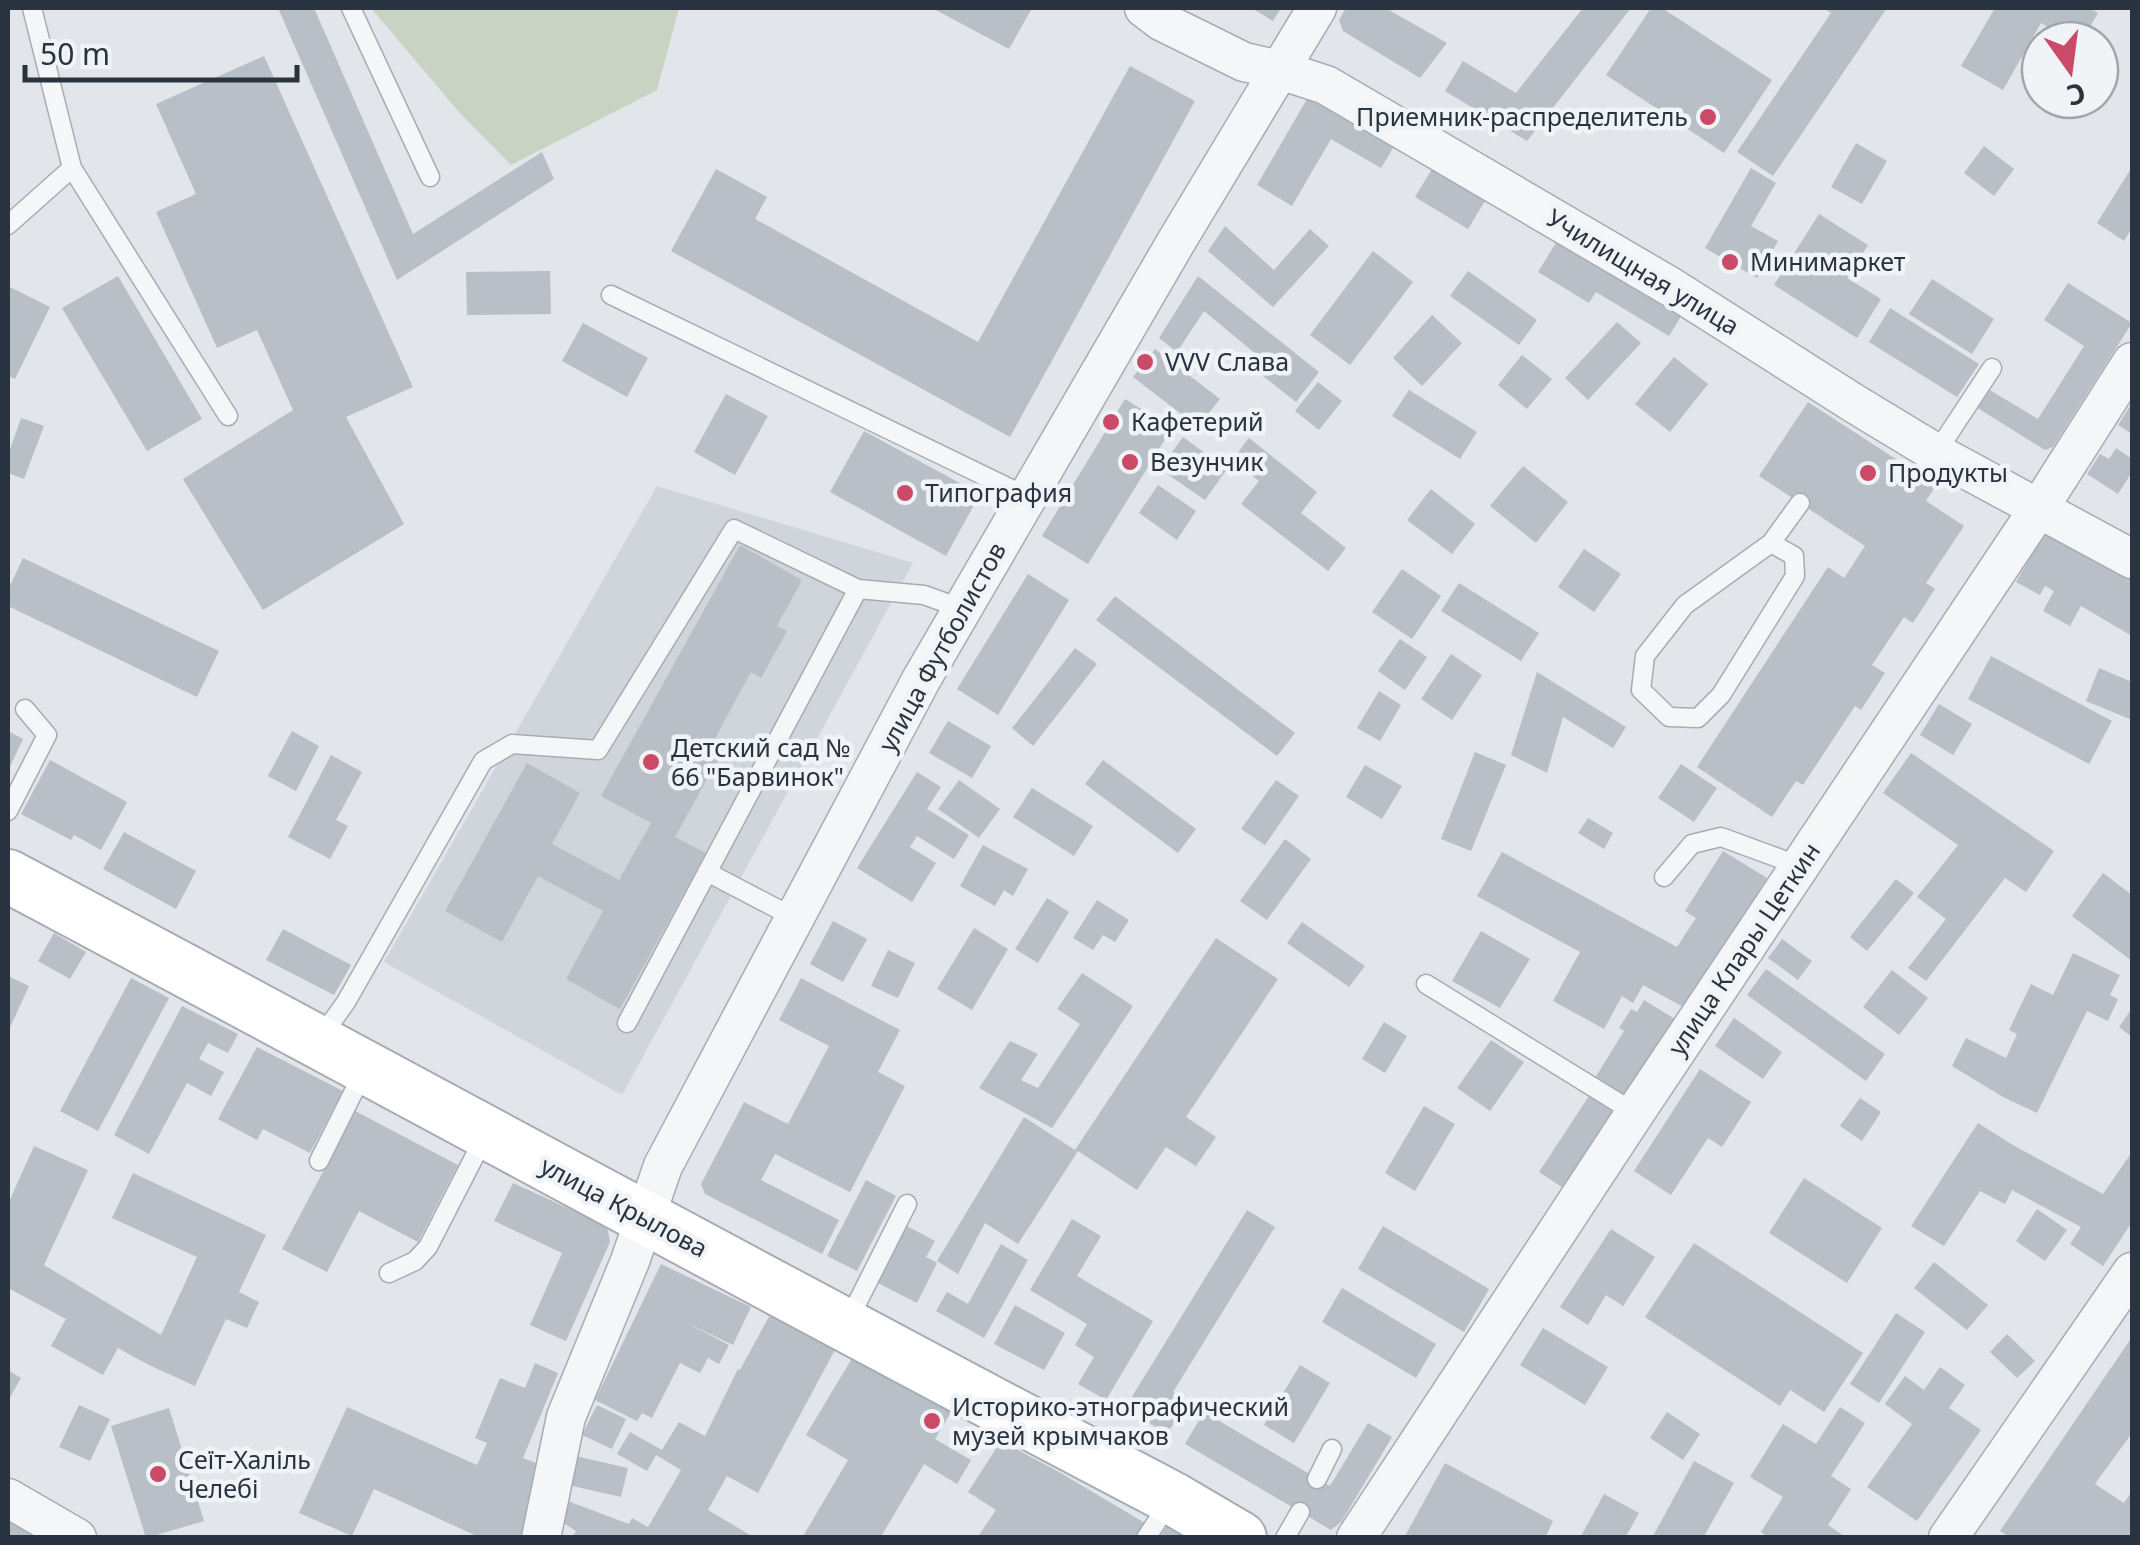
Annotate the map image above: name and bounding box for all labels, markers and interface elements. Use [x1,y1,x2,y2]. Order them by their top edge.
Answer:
scale bar [25,20,298,82]
north arrow [2020,20,2120,120]
text: 50 m [40,33,110,74]
text: С [2063,75,2090,116]
place label: Приемник-распределитель [1356,99,1688,133]
marker: Приемник-распределитель [1697,106,1719,128]
street label: Училищная улица [1541,200,1746,342]
place label: Минимаркет [1750,244,1906,278]
marker: Минимаркет [1719,251,1741,273]
place label: VVV Слава [1165,344,1289,378]
marker: VVV Слава [1134,351,1156,373]
place label: Кафетерий [1131,404,1264,438]
marker: Кафетерий [1100,411,1122,433]
place label: Везунчик [1150,444,1264,478]
marker: Везунчик [1119,451,1141,473]
place label: Продукты [1888,455,2008,489]
marker: Продукты [1857,462,1879,484]
place label: Типография [925,475,1072,509]
marker: Типография [894,482,916,504]
street label: улица Футболистов [869,536,1013,757]
place label: Детский сад № 66 "Барвинок" [671,730,851,793]
marker: Детский сад № 66 "Барвинок" [640,751,662,773]
street label: улица Клары Цеткин [1659,835,1827,1062]
street label: улица Крылова [535,1148,714,1264]
place label: Историко-этнографический музей крымчаков [952,1389,1289,1452]
marker: Историко-этнографический музей крымчаков [921,1410,943,1432]
place label: Сеїт-Халіль Челебі [178,1442,311,1505]
marker: Сеїт-Халіль Челебі [147,1463,169,1485]

